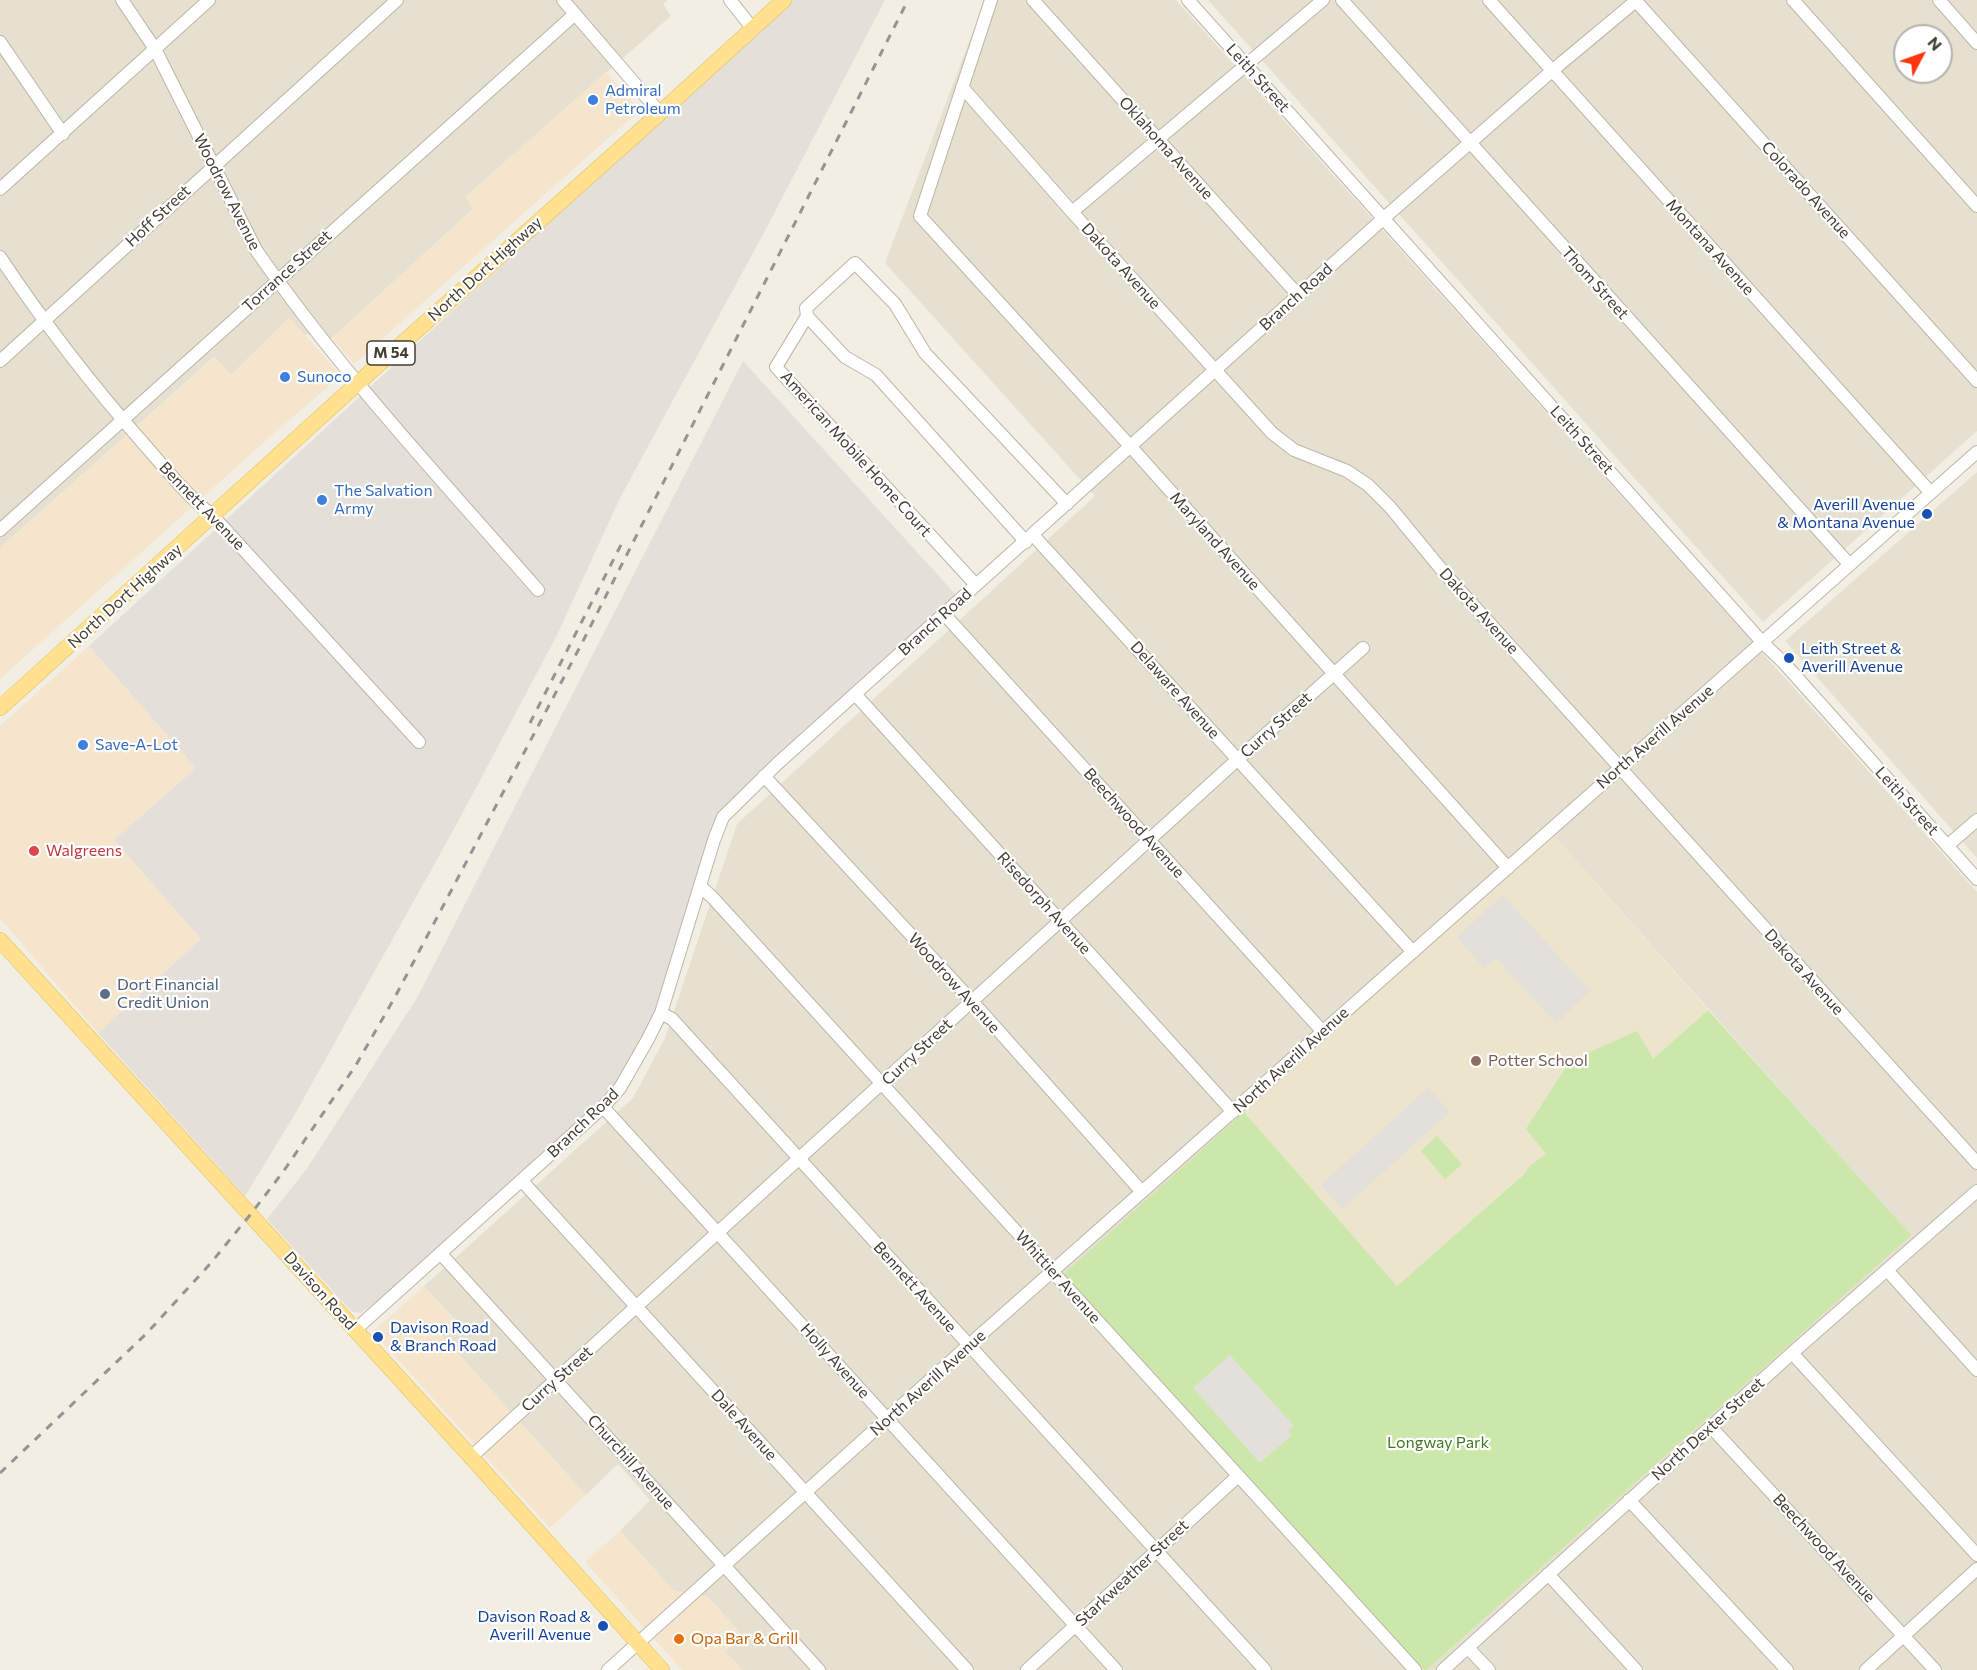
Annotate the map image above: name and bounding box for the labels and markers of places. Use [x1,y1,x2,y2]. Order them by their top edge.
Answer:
place label: Admiral Petroleum [605,81,681,119]
marker: Admiral Petroleum [586,93,600,107]
place label: Sunoco [297,367,352,387]
marker: Sunoco [278,370,292,384]
place label: The Salvation Army [334,481,433,519]
marker: The Salvation Army [315,493,329,507]
place label: Averill Avenue & Montana Avenue [1777,495,1915,533]
marker: Averill Avenue & Montana Avenue [1920,507,1934,521]
place label: Leith Street & Averill Avenue [1801,639,1903,677]
marker: Leith Street & Averill Avenue [1782,651,1796,665]
place label: Save-A-Lot [95,735,178,755]
marker: Save-A-Lot [76,738,90,752]
place label: Walgreens [46,841,122,861]
marker: Walgreens [27,844,41,858]
place label: Dort Financial Credit Union [117,975,219,1013]
marker: Dort Financial Credit Union [98,987,112,1001]
place label: Potter School [1488,1051,1588,1071]
marker: Potter School [1469,1054,1483,1068]
place label: Davison Road & Branch Road [390,1318,496,1356]
marker: Davison Road & Branch Road [371,1330,385,1344]
place label: Davison Road & Averill Avenue [477,1607,591,1645]
marker: Davison Road & Averill Avenue [596,1619,610,1633]
place label: Opa Bar & Grill [691,1629,798,1649]
marker: Opa Bar & Grill [672,1632,686,1646]

